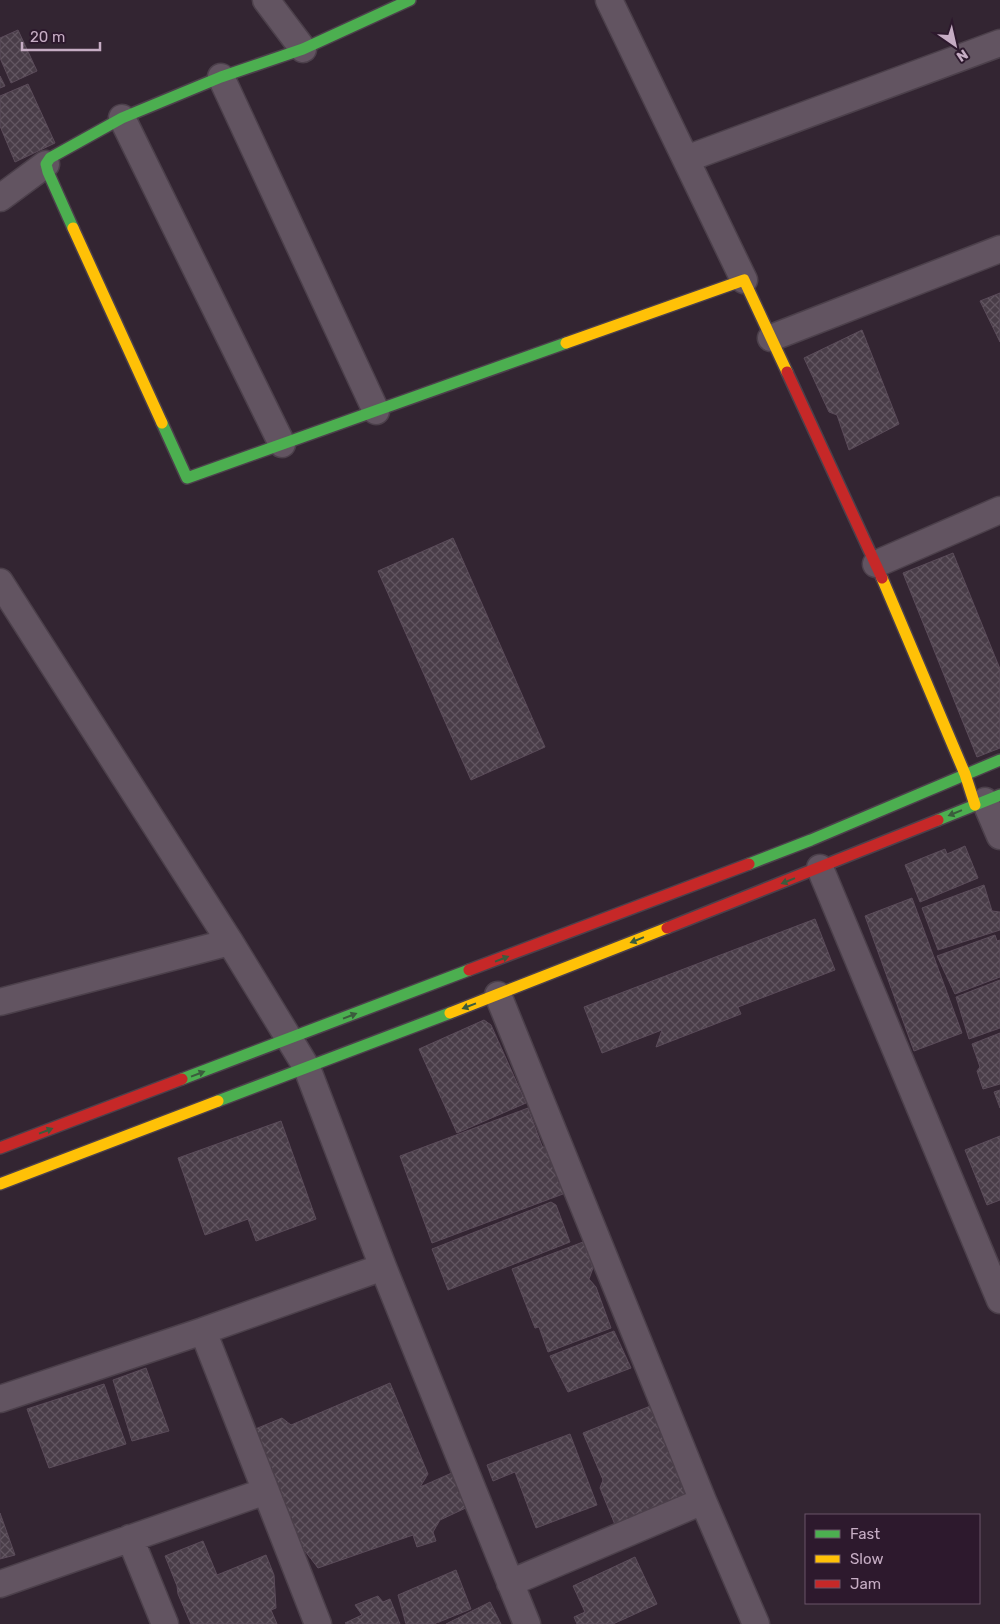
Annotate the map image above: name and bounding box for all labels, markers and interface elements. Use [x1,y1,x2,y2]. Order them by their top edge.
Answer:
scale bar [22,20,100,52]
north arrow [930,20,980,70]
text: 20 m [30,28,65,46]
text: N [953,45,971,65]
one-way arrow [948,810,962,818]
one-way arrow [781,877,795,885]
one-way arrow [629,937,644,944]
one-way arrow [494,954,509,962]
one-way arrow [461,1002,476,1010]
one-way arrow [342,1012,357,1019]
one-way arrow [190,1070,205,1077]
one-way arrow [38,1127,53,1134]
legend [805,1514,980,1604]
text: Fast [850,1525,880,1543]
text: Slow [850,1550,883,1568]
text: Jam [850,1575,881,1593]

